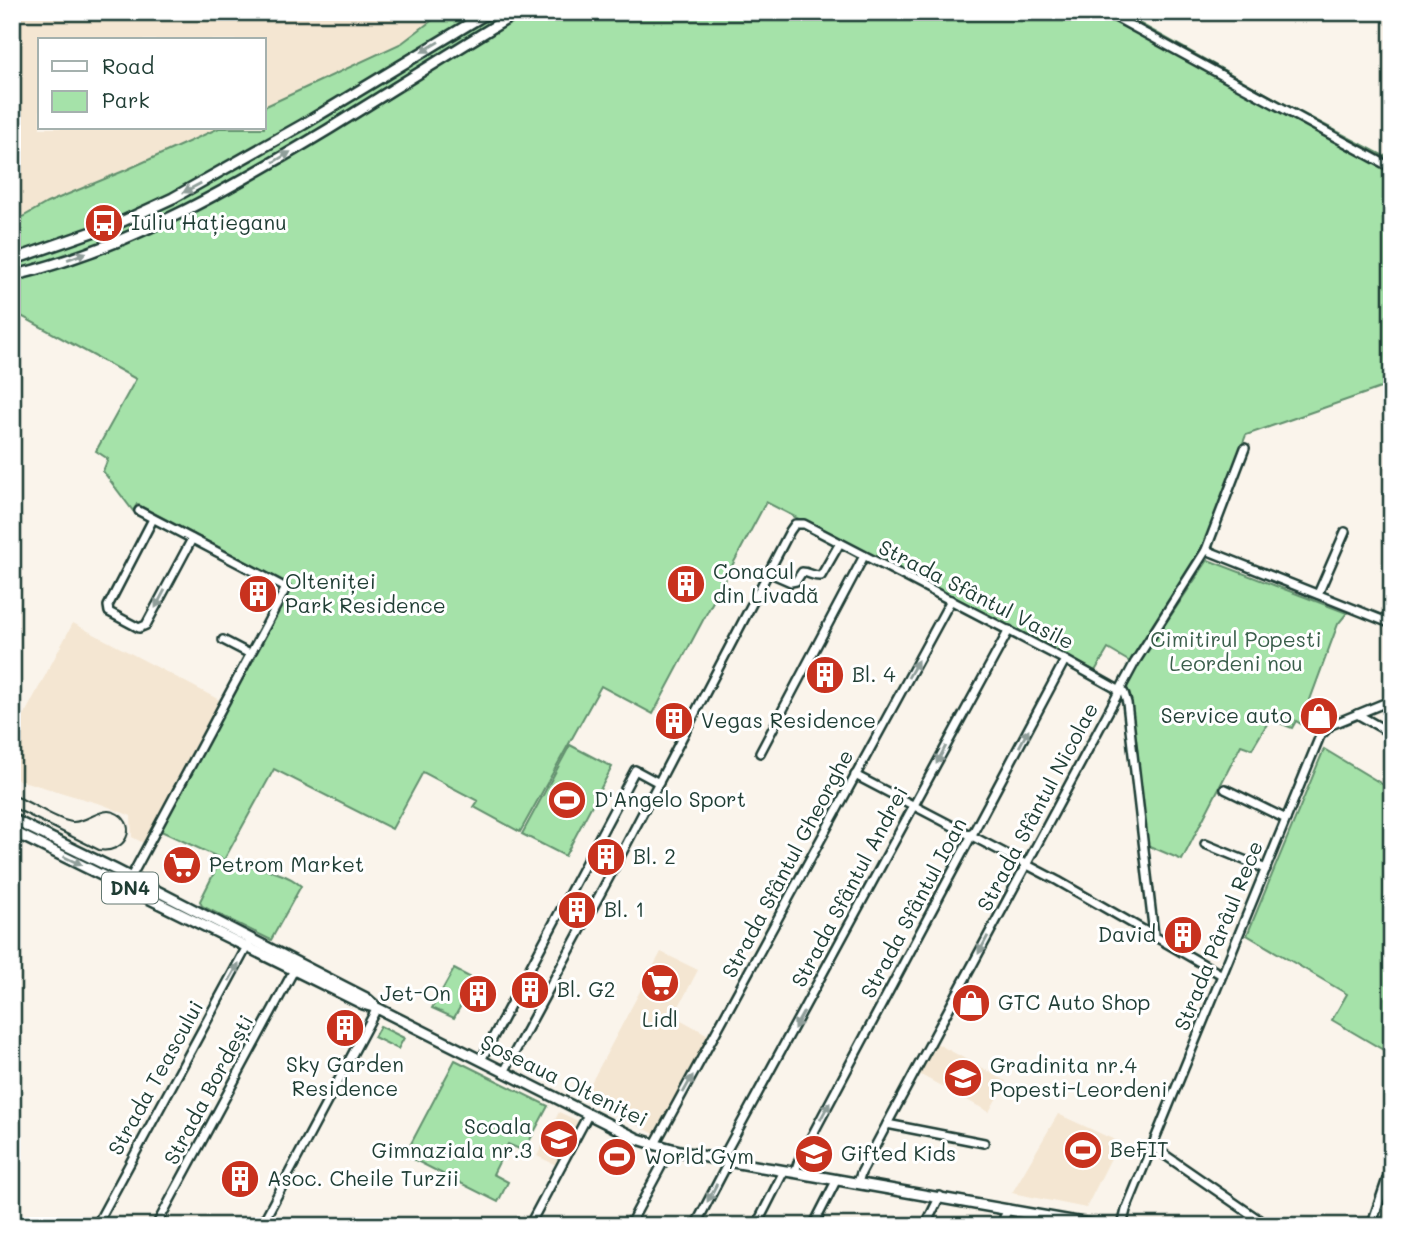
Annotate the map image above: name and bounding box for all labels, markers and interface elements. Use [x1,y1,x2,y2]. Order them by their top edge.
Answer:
legend [38,38,266,130]
one-way arrow [421,41,440,54]
text: Road [102,52,154,79]
text: Park [102,86,150,113]
one-way arrow [272,151,291,163]
one-way arrow [182,182,202,194]
bus stop icon: Iuliu Hațieganu [83,202,125,244]
place label: Iuliu Hațieganu [131,208,287,236]
one-way arrow [67,250,88,261]
street label: Strada Sfântul Vasile [874,533,1079,655]
place label: Conacul din Livadă [713,557,819,608]
building icon: Conacul din Livadă [665,563,707,605]
place label: Olteniței Park Residence [285,567,446,618]
building icon: Olteniței Park Residence [237,573,279,615]
one-way arrow [154,589,165,609]
park label: Cimitirul Popesti Leordeni nou [1150,625,1322,676]
building icon: Bl. 4 [804,654,846,696]
one-way arrow [907,659,919,679]
place label: Bl. 4 [852,660,896,687]
shop icon: Service auto [1298,695,1340,737]
street label: Strada Sfântul Nicolae [970,697,1103,915]
building icon: Vegas Residence [653,700,695,742]
place label: Service auto [1161,701,1292,728]
place label: Vegas Residence [701,706,876,733]
one-way arrow [1018,727,1030,747]
street label: Strada Sfântul Gheorghe [715,744,858,982]
one-way arrow [936,745,947,765]
sports icon: D'Angelo Sport [546,779,588,821]
street label: Strada Sfântul Andrei [784,781,913,991]
place label: D'Angelo Sport [594,785,746,812]
street label: Strada Sfântul Ioan [854,812,972,1002]
building icon: Bl. 2 [585,836,627,878]
street label: Strada Pârâul Rece [1167,836,1268,1034]
place label: Bl. 2 [633,842,676,869]
supermarket icon: Petrom Market [161,844,203,886]
place label: Petrom Market [209,850,364,877]
one-way arrow [63,856,84,867]
road number: DN4 [102,873,158,904]
building icon: Bl. 1 [556,889,598,931]
place label: Bl. 1 [604,895,645,922]
building icon: David [1162,914,1204,956]
place label: David [1098,920,1156,947]
one-way arrow [978,935,989,955]
one-way arrow [228,962,239,982]
supermarket icon: Lidl [639,962,681,1004]
building icon: Bl. G2 [509,969,551,1011]
building icon: Jet-On [457,973,499,1015]
place label: Bl. G2 [557,975,616,1002]
place label: Jet-On [380,979,451,1006]
shop icon: GTC Auto Shop [950,982,992,1024]
place label: GTC Auto Shop [998,988,1150,1015]
street label: Strada Teascului [101,995,208,1159]
place label: Lidl [642,1005,678,1032]
building icon: Sky Garden Residence [324,1007,366,1049]
street label: Strada Bordești [157,1010,259,1169]
one-way arrow [793,1010,804,1030]
street label: Șoseaua Olteniței [476,1027,653,1133]
place label: Sky Garden Residence [286,1050,404,1101]
place label: Gradinita nr.4 Popesti-Leordeni [990,1051,1167,1102]
school or university icon: Gradinita nr.4 Popesti-Leordeni [942,1057,984,1099]
one-way arrow [682,1074,693,1094]
one-way arrow [819,1102,831,1121]
place label: Scoala Gimnaziala nr.3 [372,1112,532,1163]
school or university icon: Scoala Gimnaziala nr.3 [538,1118,580,1160]
sports icon: BeFIT [1062,1129,1104,1171]
school or university icon: Gifted Kids [793,1133,835,1175]
place label: BeFIT [1110,1135,1169,1162]
sports icon: World Gym [596,1136,638,1178]
place label: Gifted Kids [841,1139,956,1166]
place label: World Gym [644,1142,754,1169]
building icon: Asoc. Cheile Turzii [219,1158,261,1200]
place label: Asoc. Cheile Turzii [267,1164,459,1191]
one-way arrow [706,1183,718,1203]

